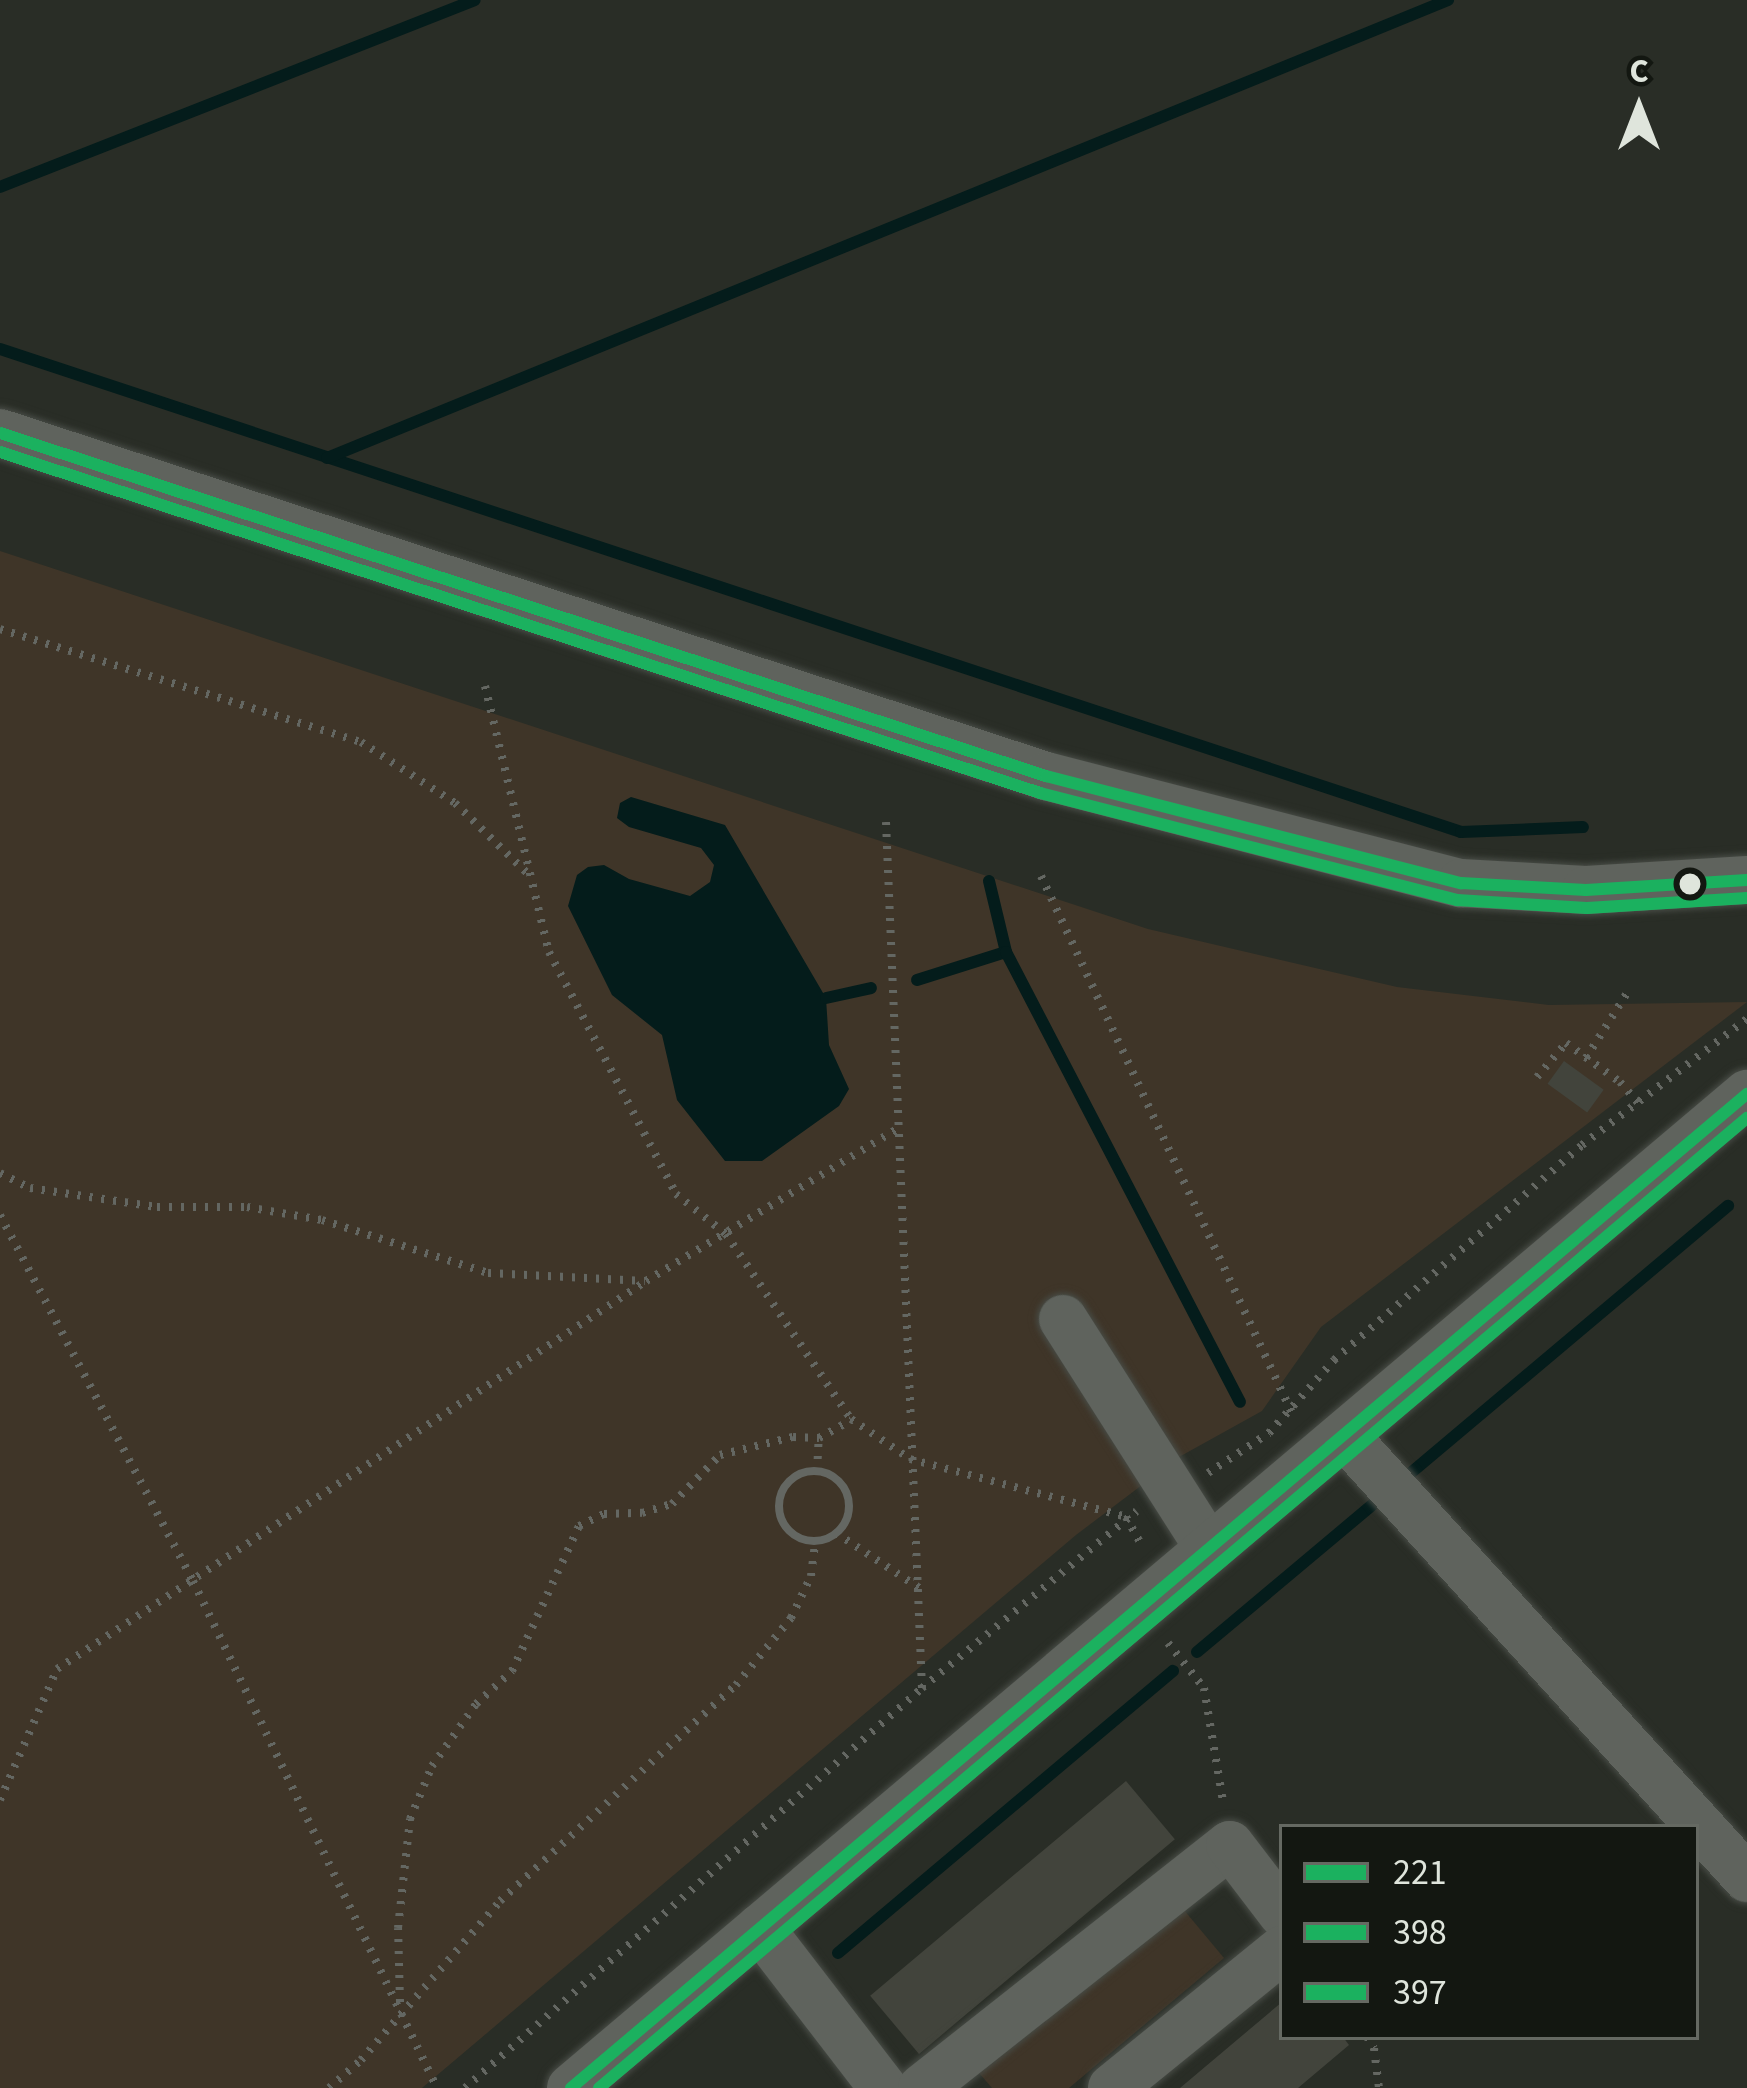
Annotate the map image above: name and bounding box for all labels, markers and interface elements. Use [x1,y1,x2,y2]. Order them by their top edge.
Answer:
north arrow [1579,48,1699,168]
text: С [1629,48,1649,95]
unlabelled marker [1679,873,1701,895]
legend [1279,1824,1699,2040]
text: 221 [1393,1847,1447,1898]
text: 398 [1393,1907,1447,1958]
text: 397 [1393,1967,1447,2018]

